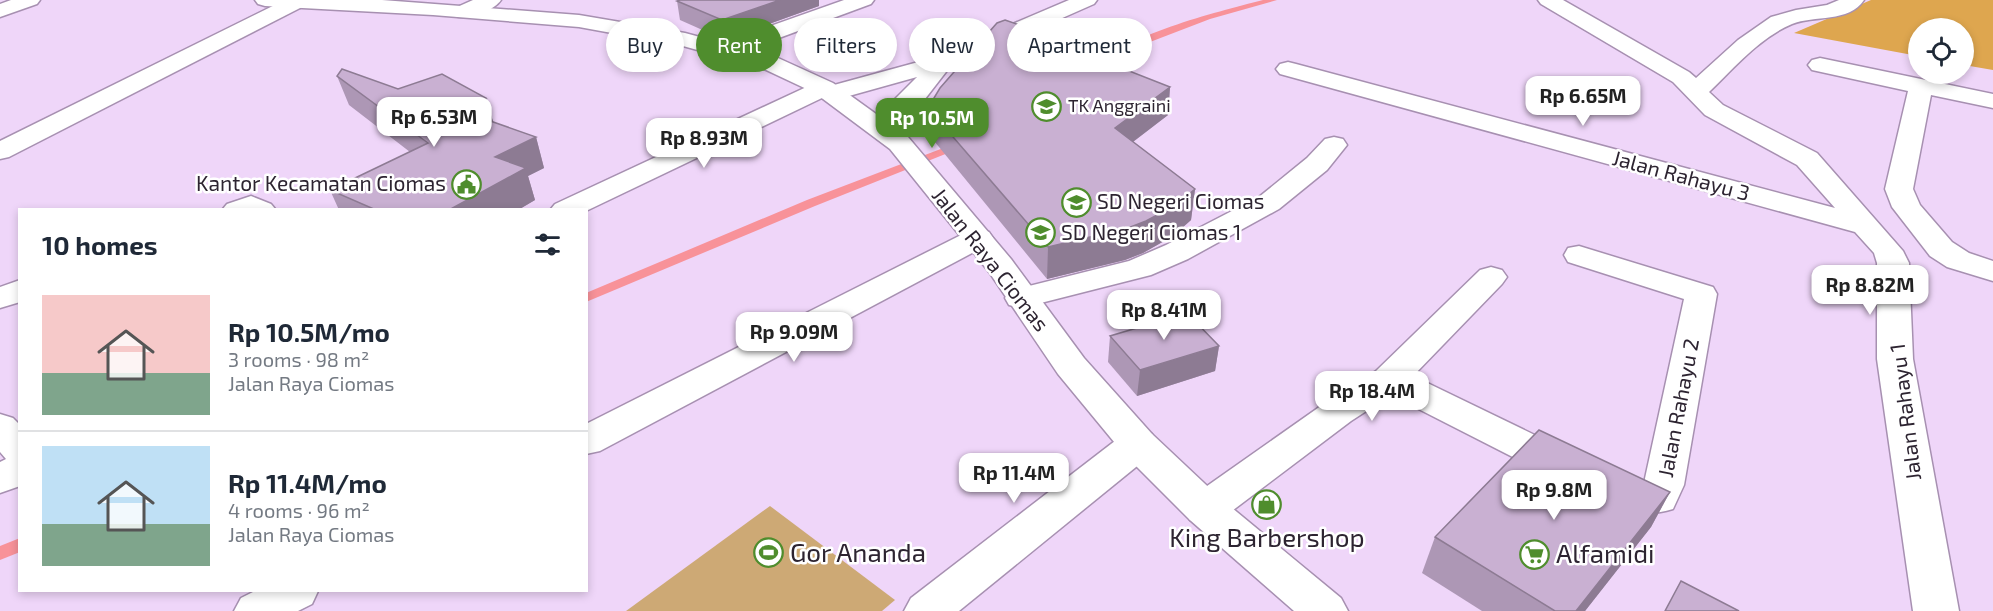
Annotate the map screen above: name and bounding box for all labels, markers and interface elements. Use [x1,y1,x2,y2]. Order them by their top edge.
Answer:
chip: Buy [606,18,684,72]
chip: Rent [696,18,782,72]
chip: Filters [794,18,897,72]
chip: New [909,18,995,72]
chip: Apartment [1007,18,1152,72]
map controls [1908,18,1974,84]
button: locate [1908,18,1974,84]
pin: Rp 6.65M [1521,76,1645,127]
text: Rp 6.65M [1539,83,1627,107]
school or university icon: TK Anggraini [1031,90,1063,122]
place label: TK Anggraini [1068,94,1171,116]
pin: Rp 6.53M [372,97,496,148]
pin: Rp 10.5M [870,98,994,149]
text: Rp 6.53M [391,104,477,128]
text: Rp 10.5M [890,105,974,129]
pin: Rp 8.93M [642,118,766,169]
text: Rp 8.93M [660,125,748,149]
street label: Jalan Rahayu 3 [1610,144,1753,205]
public building icon: Kantor Kecamatan Ciomas [451,168,483,200]
place label: Kantor Kecamatan Ciomas [196,170,446,195]
street label: Jalan Raya Ciomas [928,183,1055,336]
school or university icon: SD Negeri Ciomas [1060,186,1092,218]
place label: SD Negeri Ciomas [1097,188,1264,213]
school or university icon: SD Negeri Ciomas 1 [1024,217,1056,249]
place label: SD Negeri Ciomas 1 [1061,219,1241,244]
icon: filters [531,228,564,261]
text: 10 homes [42,229,158,260]
pin: Rp 8.82M [1808,265,1932,316]
text: Rp 8.82M [1826,272,1914,296]
pin: Rp 8.41M [1102,290,1226,341]
text: Rp 8.41M [1121,297,1207,321]
pin: Rp 9.09M [732,312,856,363]
text: Rp 10.5M/mo [228,316,390,347]
icon: home [90,319,162,391]
text: Rp 9.09M [750,319,838,343]
street label: Jalan Rahayu 2 [1652,336,1703,479]
street label: Jalan Rahayu 1 [1884,342,1925,482]
text: 3 rooms · 98 m² [228,347,369,371]
text: Jalan Raya Ciomas [228,371,394,395]
pin: Rp 18.4M [1310,371,1434,422]
text: Rp 18.4M [1329,378,1415,402]
pin: Rp 11.4M [952,453,1076,504]
text: Rp 11.4M [973,460,1055,484]
text: Rp 11.4M/mo [228,467,387,498]
icon: home [90,470,162,542]
pin: Rp 9.8M [1499,470,1609,521]
text: Rp 9.8M [1516,477,1592,501]
shop icon: King Barbershop [1251,488,1283,520]
text: 4 rooms · 96 m² [228,498,370,522]
place label: King Barbershop [1169,521,1365,552]
text: Jalan Raya Ciomas [228,522,394,546]
place label: Gor Ananda [790,536,926,567]
sports icon: Gor Ananda [753,537,785,569]
place label: Alfamidi [1556,537,1655,568]
supermarket icon: Alfamidi [1519,538,1551,570]

